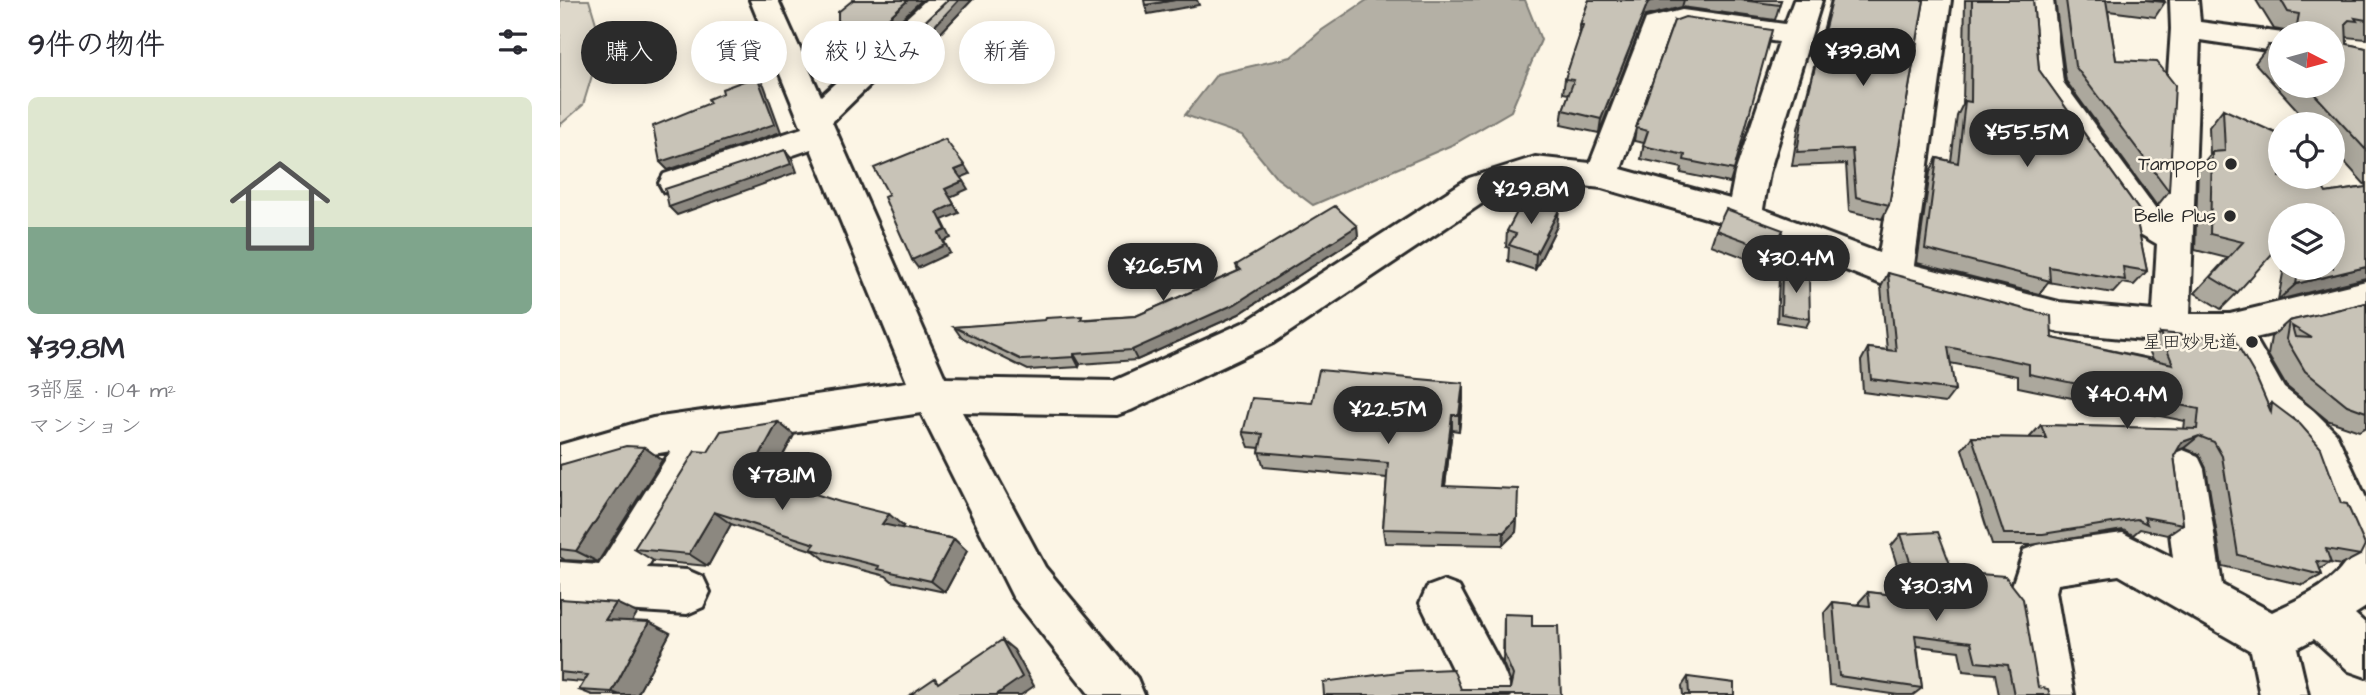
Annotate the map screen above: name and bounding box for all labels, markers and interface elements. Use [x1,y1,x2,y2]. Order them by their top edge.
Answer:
chip: 購入 [581,21,677,84]
chip: 賃貸 [691,21,787,84]
chip: 絞り込み [801,21,945,84]
chip: 新着 [959,21,1055,84]
north arrow [2268,21,2345,98]
map controls [2268,21,2345,280]
icon: filters [494,23,532,61]
text: 9件の物件 [28,24,165,66]
pin: ¥39.8M [1806,28,1920,88]
text: ¥39.8M [1826,35,1900,67]
pin: ¥55.5M [1970,110,2084,169]
button: locate [2268,112,2345,189]
text: ¥55.5M [1985,116,2069,148]
icon: home [217,143,343,269]
place label: Tampopo [2138,151,2217,178]
marker: Tampopo [2223,156,2239,172]
pin: ¥29.8M [1474,166,1588,226]
text: ¥29.8M [1493,173,1569,205]
place label: Belle Plus [2134,203,2216,230]
button: layers [2268,203,2345,280]
marker: Belle Plus [2222,208,2238,224]
pin: ¥30.4M [1739,236,1853,295]
text: ¥30.4M [1758,242,1834,274]
pin: ¥26.5M [1106,244,1220,303]
text: ¥26.5M [1124,250,1202,282]
text: ¥39.8M [28,328,125,370]
place label: 星田妙見道 [2143,329,2238,356]
marker: 星田妙見道 [2244,334,2260,350]
pin: ¥40.4M [2070,372,2184,431]
text: 3部屋 · 104 m² [28,374,176,406]
text: ¥40.4M [2087,378,2167,410]
pin: ¥22.5M [1331,386,1445,446]
text: ¥22.5M [1349,393,1427,425]
text: マンション [28,410,142,442]
pin: ¥78.1M [725,452,839,512]
text: ¥78.1M [749,459,815,491]
pin: ¥30.3M [1879,564,1993,623]
text: ¥30.3M [1900,570,1972,602]

